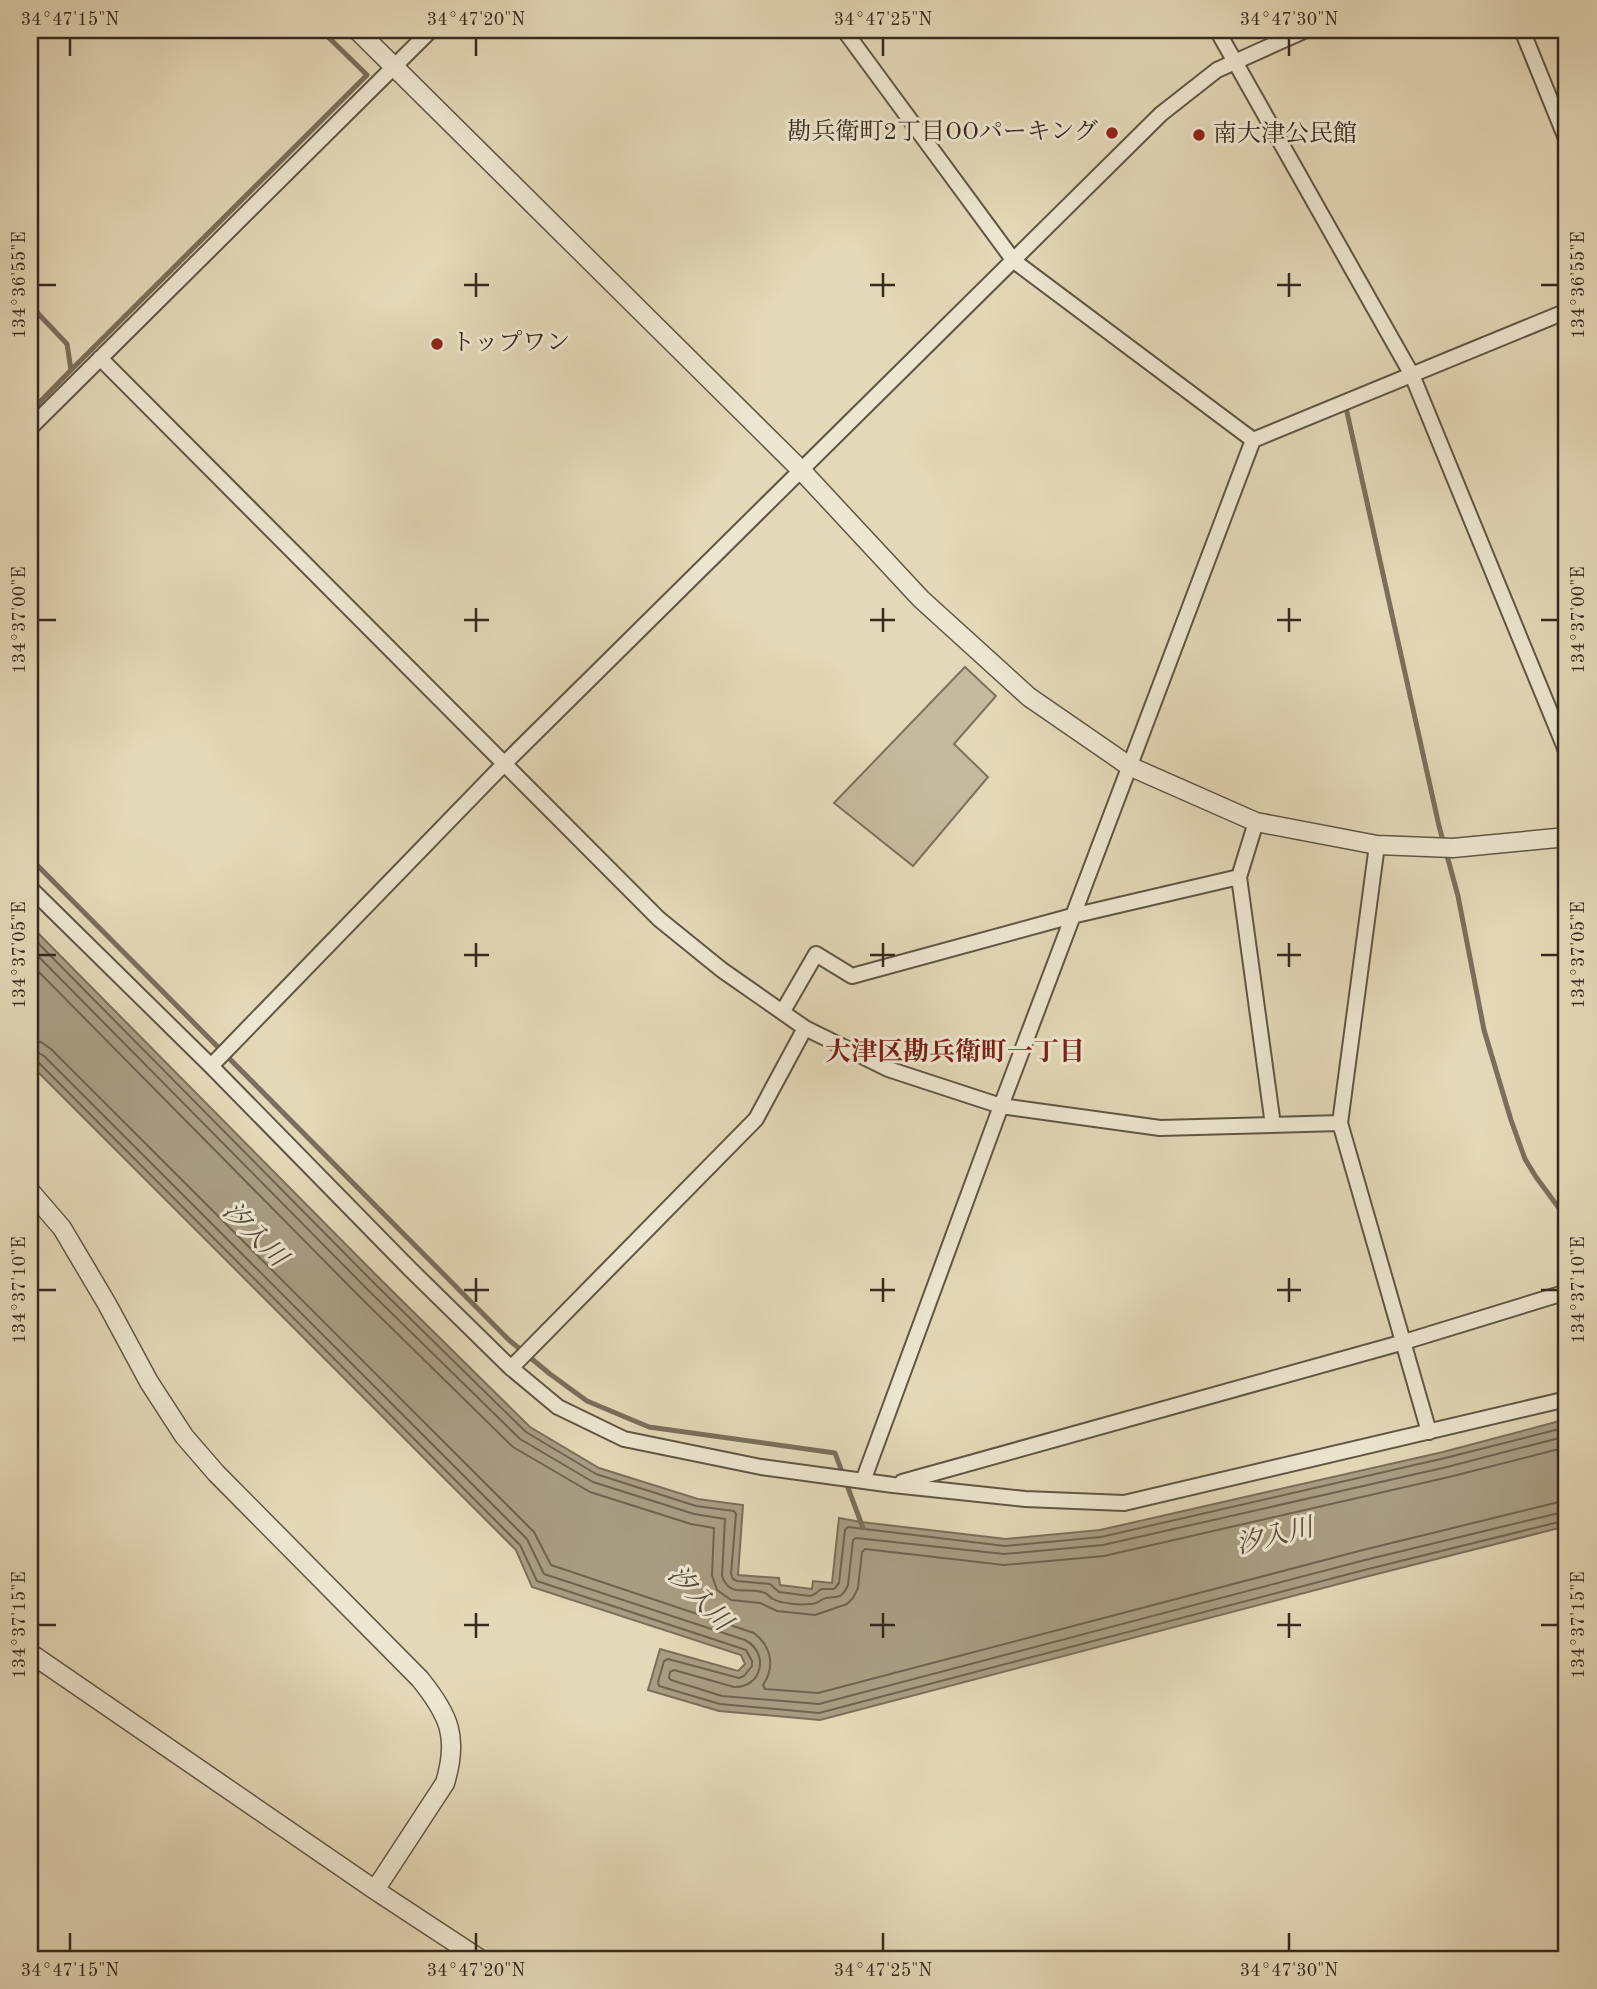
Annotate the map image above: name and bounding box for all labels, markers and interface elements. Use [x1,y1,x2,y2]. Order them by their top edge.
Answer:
text: 34°47'15"N [21,11,119,29]
text: 34°47'20"N [427,11,525,29]
text: 34°47'25"N [834,11,932,29]
text: 34°47'30"N [1240,11,1338,29]
place label: 勘兵衛町2丁目OOパーキング [787,118,1098,145]
place label: 南大津公民館 [1213,120,1357,147]
marker: 勘兵衛町2丁目OOパーキング [1104,125,1120,141]
marker: 南大津公民館 [1191,127,1207,143]
text: 134°36'55"E [11,231,29,339]
text: 134°36'55"E [1570,231,1588,339]
place label: トップワン [451,330,570,356]
marker: トップワン [429,336,445,352]
text: 134°37'00"E [11,566,29,674]
text: 134°37'00"E [1570,566,1588,674]
text: 134°37'05"E [11,901,29,1009]
text: 134°37'05"E [1570,901,1588,1009]
district label: 大津区勘兵衛町一丁目 [825,1037,1085,1066]
water label: 汐入川 [217,1197,294,1274]
text: 134°37'10"E [11,1236,29,1344]
text: 134°37'10"E [1570,1236,1588,1344]
water label: 汐入川 [1234,1512,1319,1559]
water label: 汐入川 [663,1561,739,1638]
text: 134°37'15"E [11,1571,29,1679]
text: 134°37'15"E [1570,1571,1588,1679]
text: 34°47'15"N [21,1962,119,1980]
text: 34°47'20"N [427,1962,525,1980]
text: 34°47'25"N [834,1962,932,1980]
text: 34°47'30"N [1240,1962,1338,1980]

